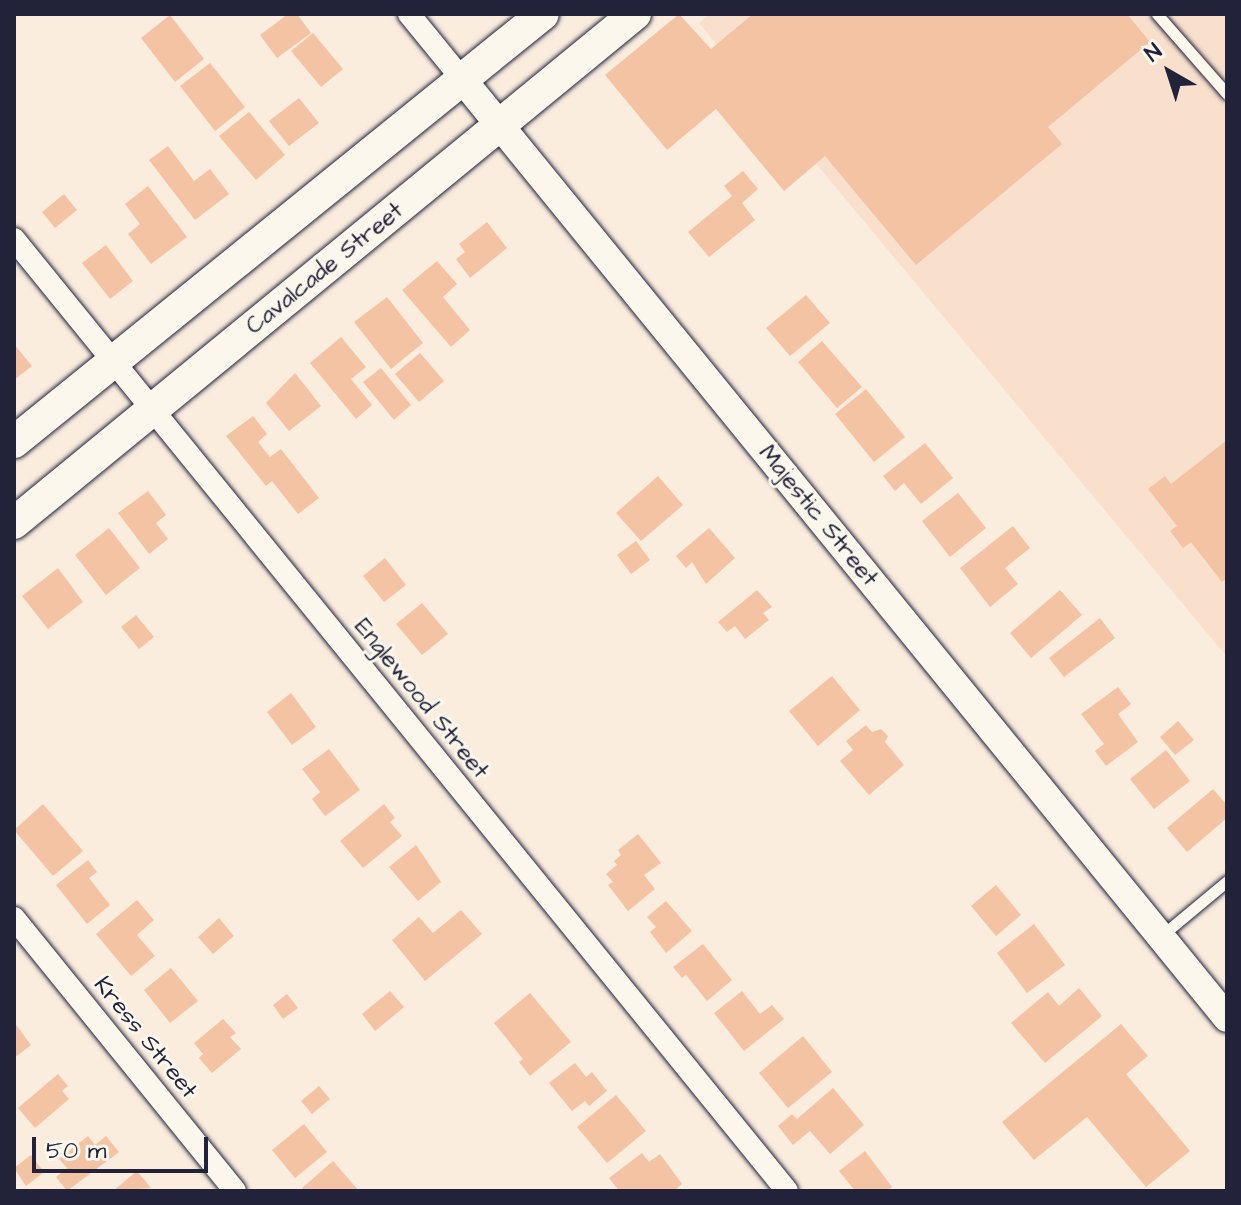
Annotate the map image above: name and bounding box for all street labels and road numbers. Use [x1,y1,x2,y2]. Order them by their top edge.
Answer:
street label: Cavalcade Street [241,197,409,341]
street label: Majestic Street [752,440,884,592]
street label: Englewood Street [348,613,494,785]
street label: Kress Street [87,971,203,1105]

